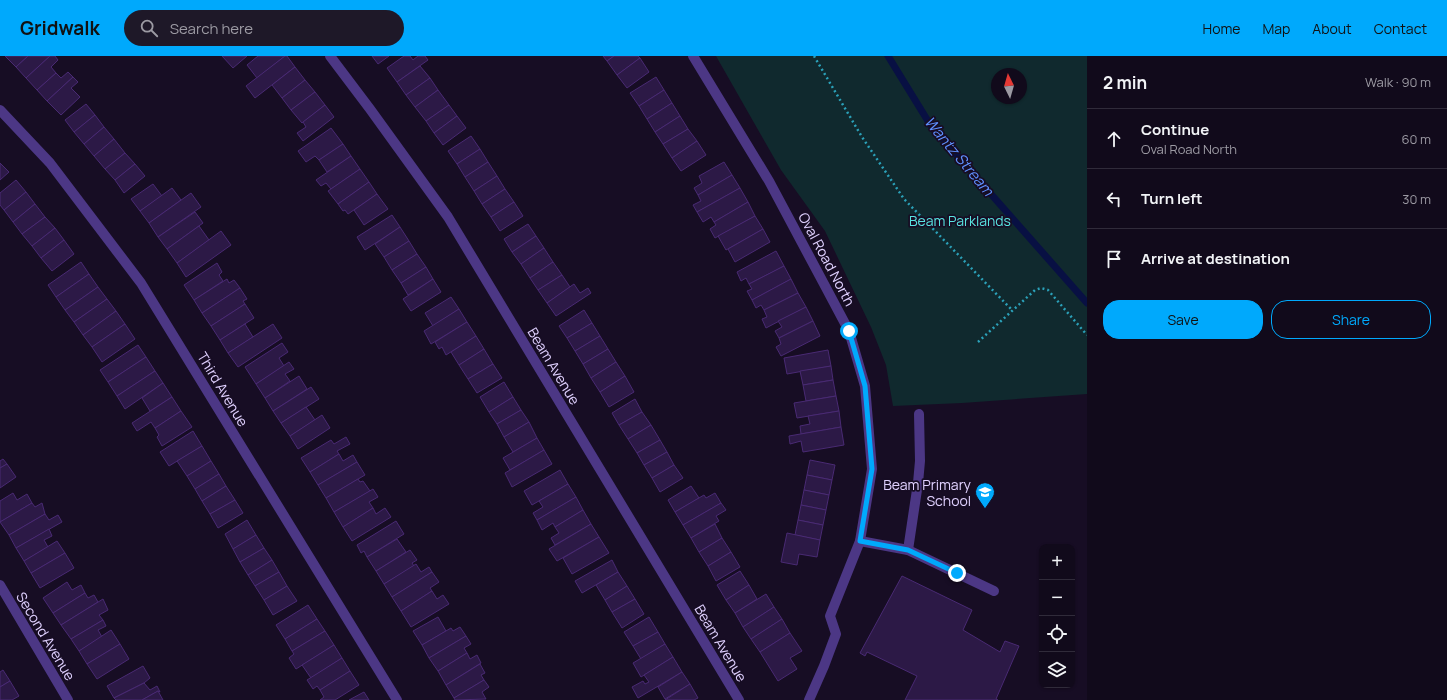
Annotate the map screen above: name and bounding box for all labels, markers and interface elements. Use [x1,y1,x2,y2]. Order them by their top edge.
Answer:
search box [124,10,404,46]
text: Gridwalk [20,15,100,41]
icon: search [138,17,160,39]
text: Search here [170,18,253,39]
text: Home [1203,19,1240,38]
text: Map [1262,19,1290,38]
text: About [1312,19,1352,38]
text: Contact [1374,19,1427,38]
north arrow [991,68,1027,104]
text: 2 min [1103,71,1147,94]
text: Walk · 90 m [1365,73,1431,91]
water label: Wantz Stream [920,112,999,201]
text: Continue [1141,119,1209,140]
icon: ahead [1103,128,1125,150]
text: 60 m [1401,130,1431,148]
text: Oval Road North [1141,140,1237,158]
icon: left [1103,188,1125,210]
text: Turn left [1141,188,1203,209]
text: 30 m [1402,190,1431,208]
street label: Oval Road North [794,209,860,309]
park label: Beam Parklands [909,211,1011,230]
icon: arrive [1103,248,1125,270]
text: Arrive at destination [1141,248,1290,269]
button: Save [1103,300,1263,339]
button: Share [1271,300,1431,339]
route start [840,322,858,340]
street label: Beam Avenue [523,324,585,408]
street label: Third Avenue [193,348,253,430]
place label: Beam Primary School [883,475,972,510]
school or university icon: Beam Primary School [974,481,996,509]
map controls [1039,544,1075,688]
button: + [1039,544,1075,580]
route end [948,564,966,582]
button: − [1039,580,1075,616]
street label: Second Avenue [12,588,80,684]
street label: Beam Avenue [690,601,752,685]
button: locate [1039,616,1075,652]
button: layers [1039,652,1075,688]

